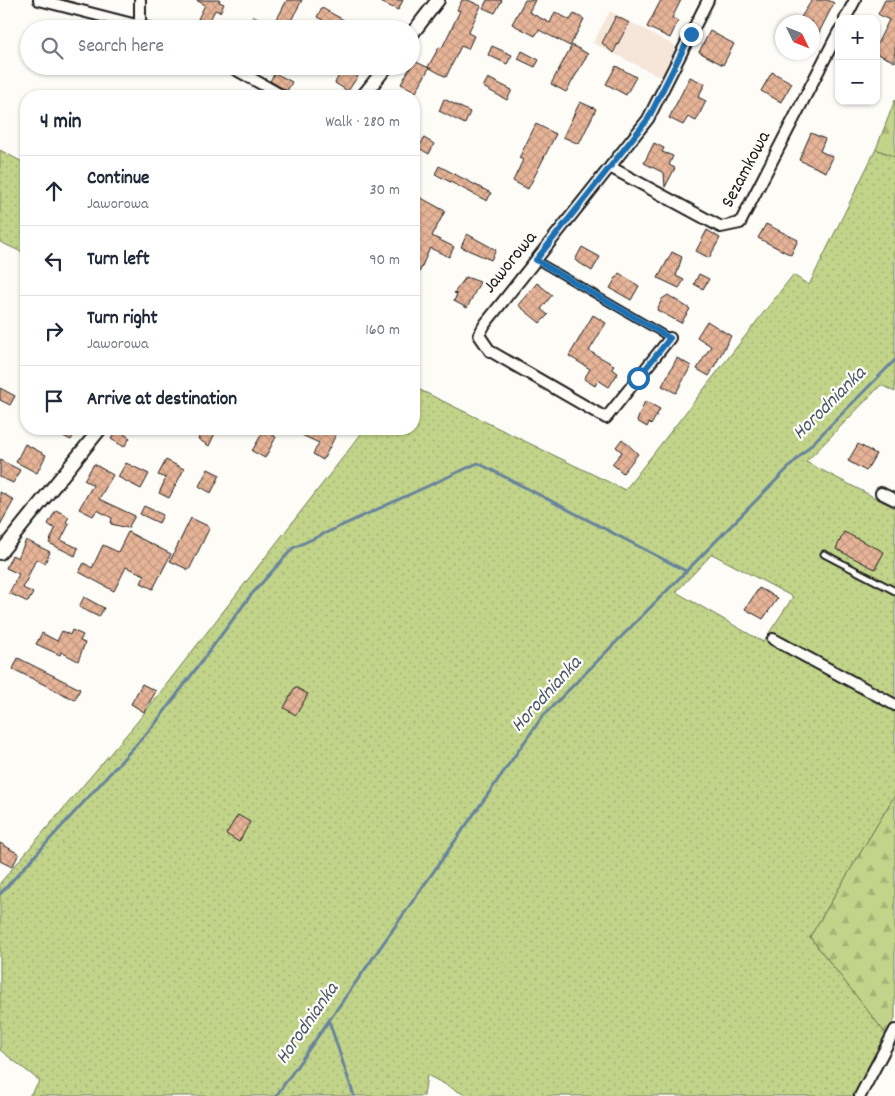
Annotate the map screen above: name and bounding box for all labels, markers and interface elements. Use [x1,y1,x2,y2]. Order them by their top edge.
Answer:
north arrow [775,15,820,60]
map controls [835,15,880,105]
button: + [835,15,880,60]
search box [20,20,420,75]
route end [680,23,703,46]
icon: search [38,34,66,62]
text: Search here [78,34,164,61]
button: − [835,60,880,105]
text: 4 min [40,108,82,138]
text: Walk · 280 m [325,111,400,134]
street label: Sezamkowa [716,126,779,213]
text: Continue [87,166,149,193]
icon: ahead [40,177,68,205]
text: 30 m [370,179,400,202]
text: Jaworowa [87,193,149,216]
street label: Jaworowa [477,225,545,300]
icon: left [40,247,68,275]
text: Turn left [87,247,150,274]
text: 90 m [369,249,400,272]
text: Turn right [87,306,158,333]
icon: right [40,317,68,345]
text: 160 m [365,319,400,342]
text: Jaworowa [87,333,149,356]
water label: Horodnianka [787,360,874,447]
route start [627,367,650,390]
icon: arrive [40,387,68,415]
text: Arrive at destination [87,387,237,414]
water label: Horodnianka [505,650,590,739]
water label: Horodnianka [270,976,347,1071]

